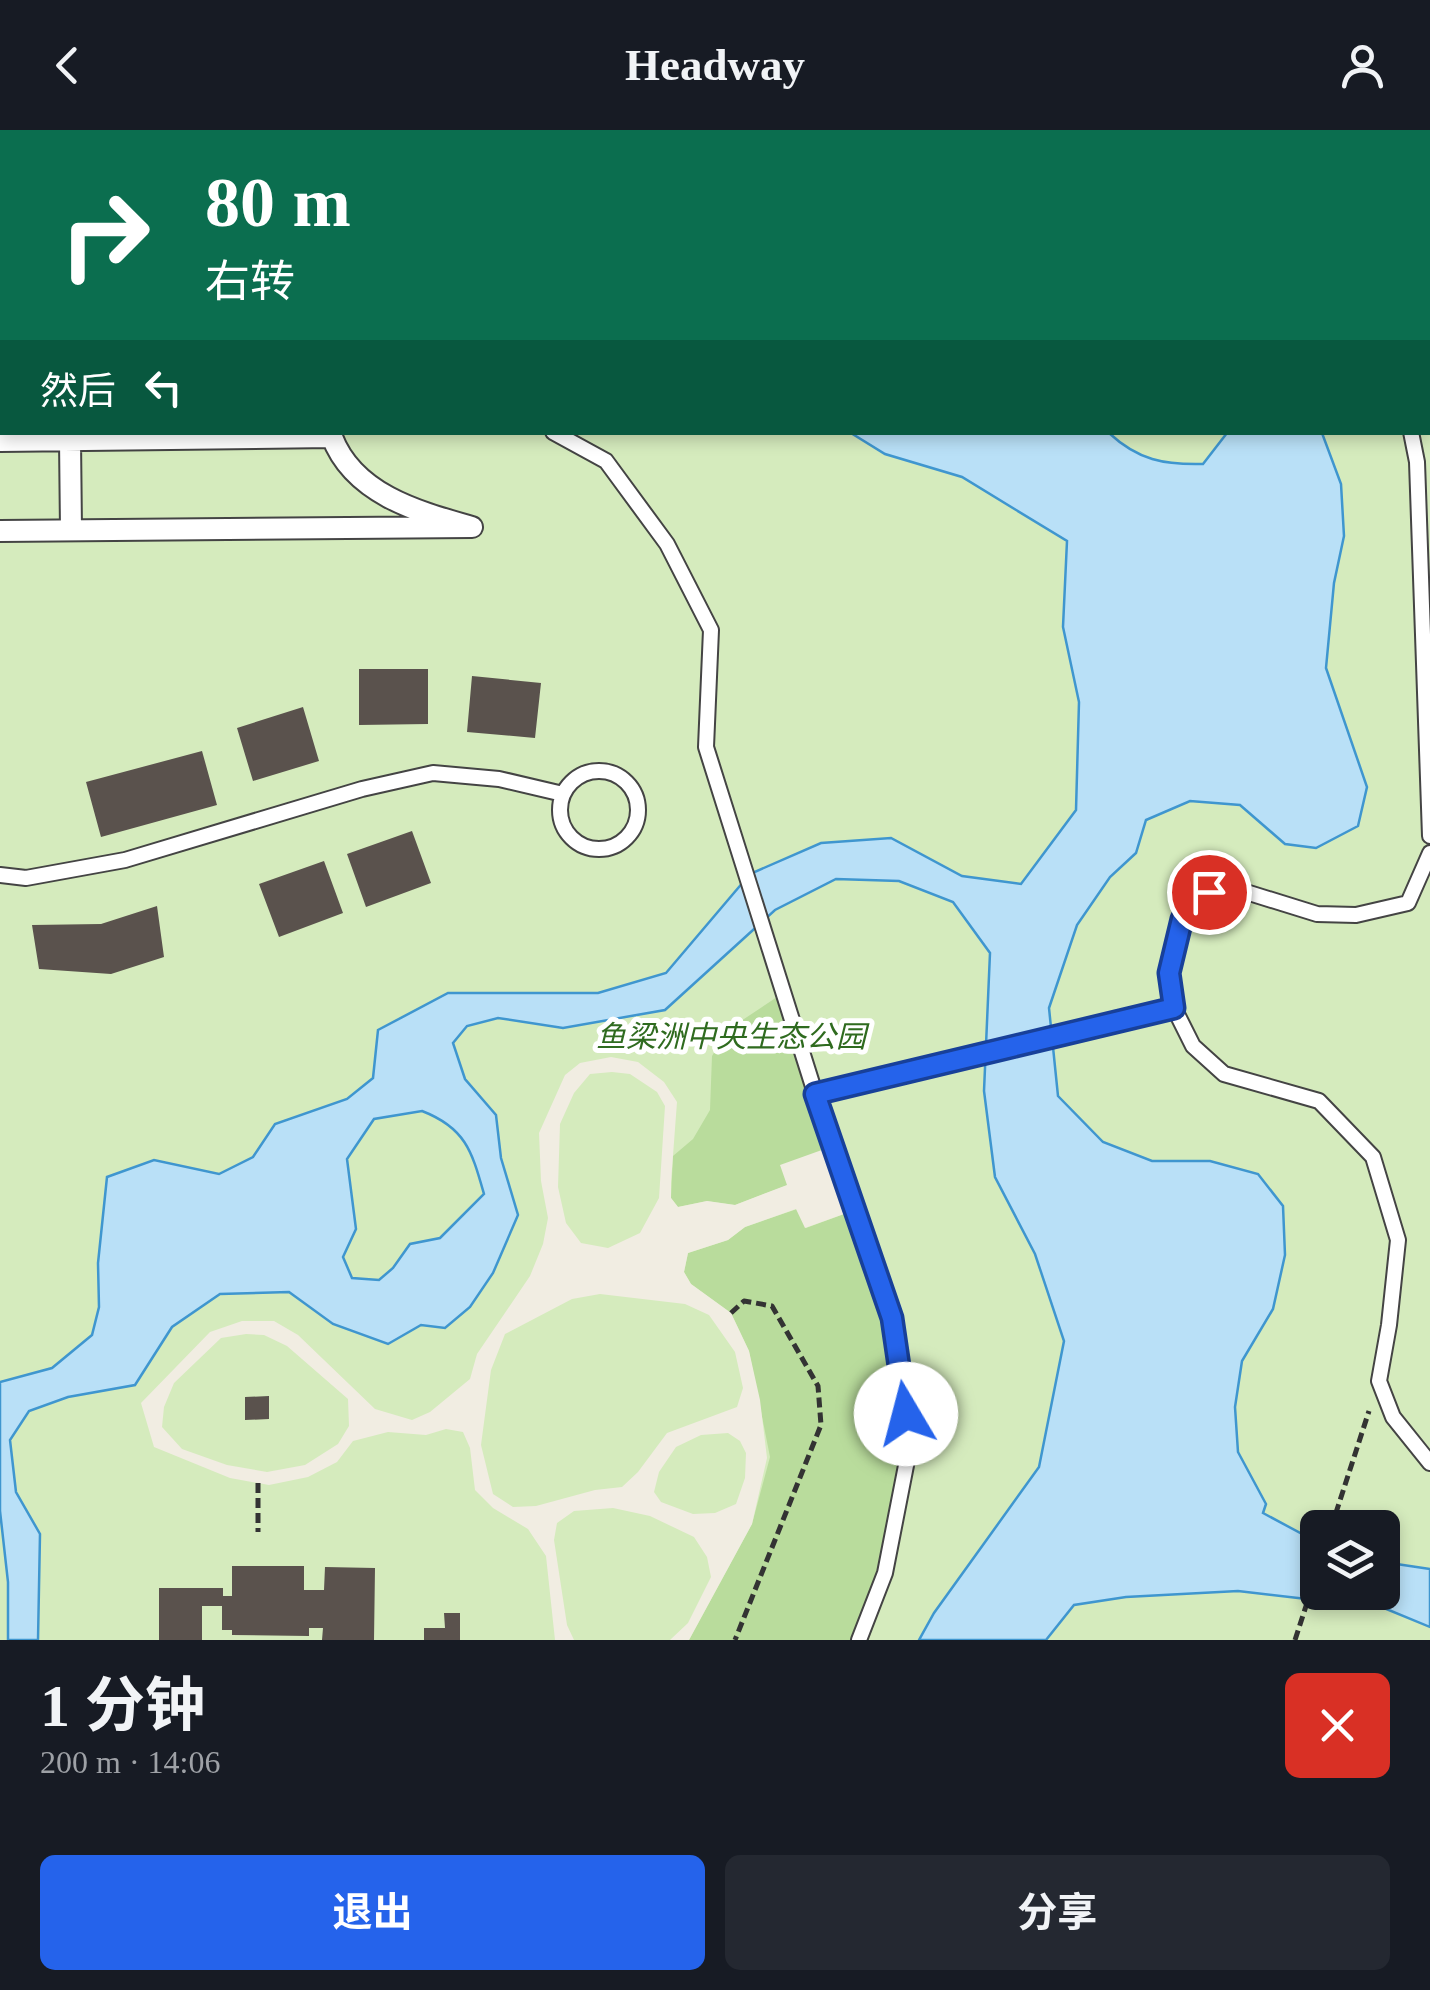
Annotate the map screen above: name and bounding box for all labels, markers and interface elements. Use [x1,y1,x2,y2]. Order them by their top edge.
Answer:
icon: back [40,38,95,93]
icon: person [1335,38,1390,93]
text: Headway [625,40,805,90]
text: 80 m [205,164,351,241]
icon: right [40,170,170,300]
text: 右转 [205,257,295,307]
icon: left [136,360,191,415]
text: 然后 [40,370,116,412]
pin [1167,850,1252,935]
icon: arrive [1182,865,1237,920]
park label: 鱼梁洲中央生态公园 [596,1020,870,1053]
position arrow [854,1362,958,1466]
map controls [1300,1510,1400,1610]
button: layers [1300,1510,1400,1610]
text: 1 分钟 [40,1673,205,1739]
button: close [1285,1673,1390,1778]
text: 200 m · 14:06 [40,1744,220,1780]
button: 退出 [40,1855,705,1970]
button: 分享 [725,1855,1390,1970]

